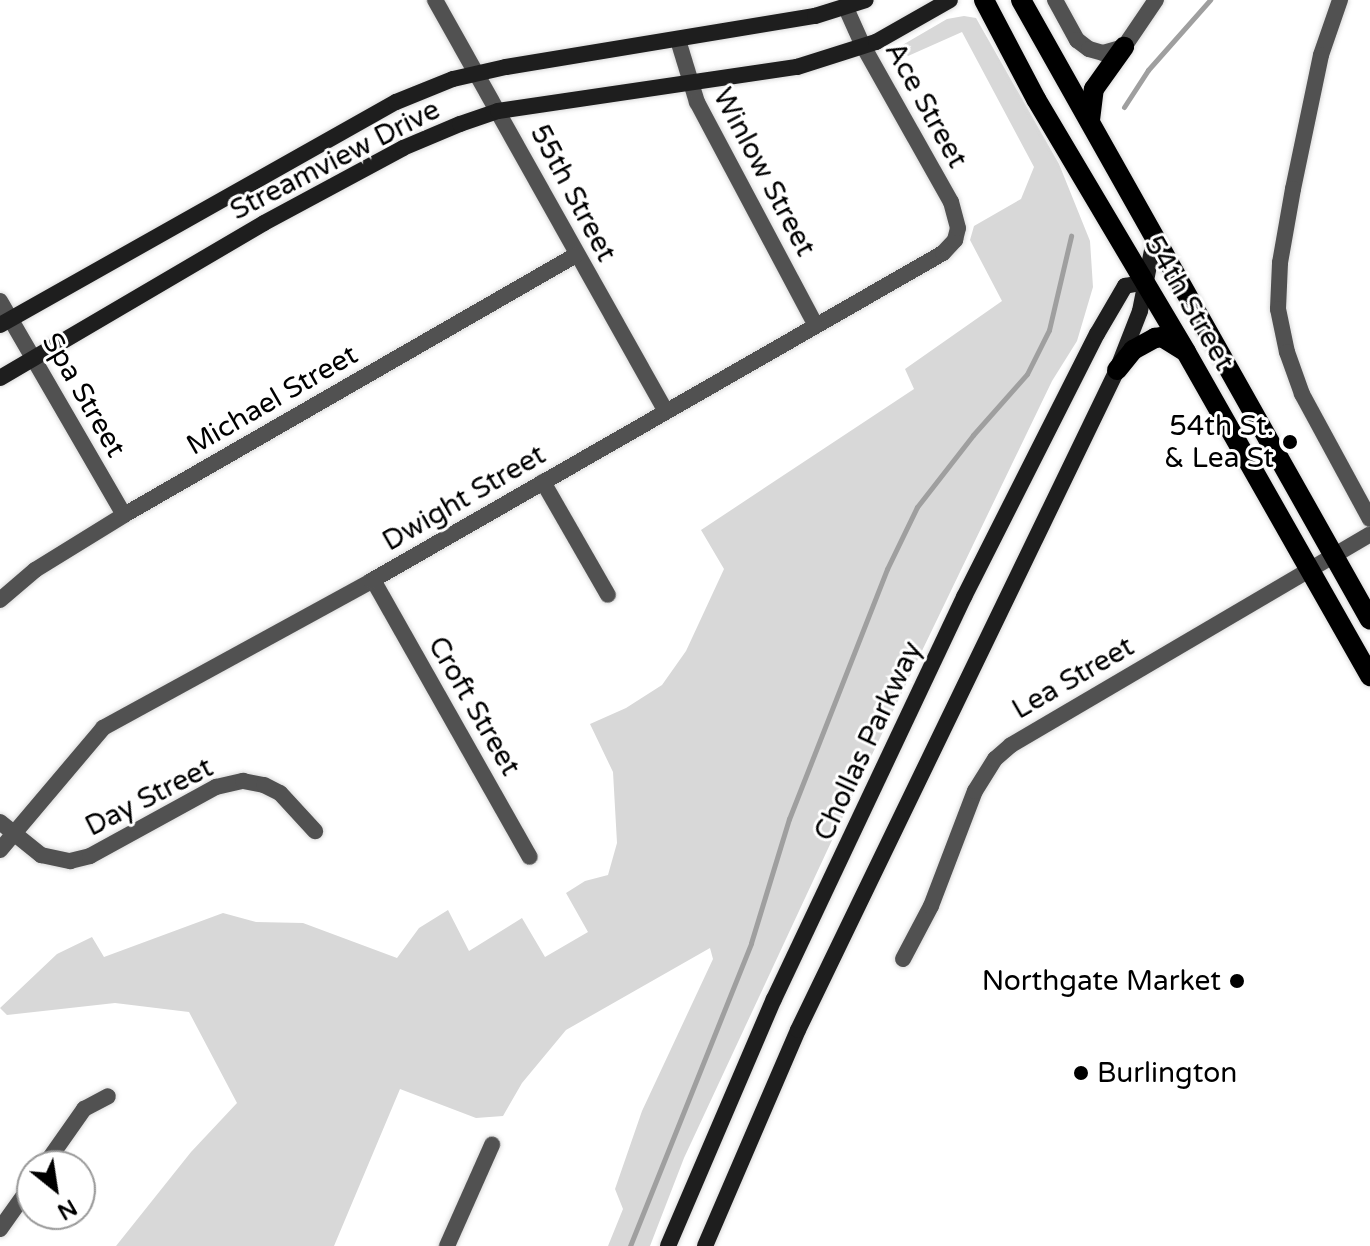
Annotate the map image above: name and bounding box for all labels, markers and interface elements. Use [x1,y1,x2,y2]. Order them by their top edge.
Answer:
street label: Ace Street [878,36,974,174]
street label: Winlow Street [706,82,822,262]
street label: Streamview Drive [225,93,445,227]
street label: 55th Street [523,119,623,267]
street label: 54th Street [1137,230,1241,376]
street label: Spa Street [35,327,133,463]
street label: Michael Street [181,338,363,462]
place label: 54th St. & Lea St [1164,409,1274,475]
marker: 54th St. & Lea St [1281,433,1299,451]
street label: Dwight Street [377,438,551,558]
street label: Lea Street [1006,630,1140,726]
street label: Croft Street [421,631,527,781]
street label: Chollas Parkway [807,636,929,846]
street label: Day Street [80,751,218,843]
place label: Northgate Market [982,964,1221,998]
marker: Northgate Market [1228,972,1246,990]
place label: Burlington [1097,1056,1237,1090]
marker: Burlington [1072,1064,1090,1082]
north arrow [16,1150,96,1230]
text: N [53,1193,81,1225]

